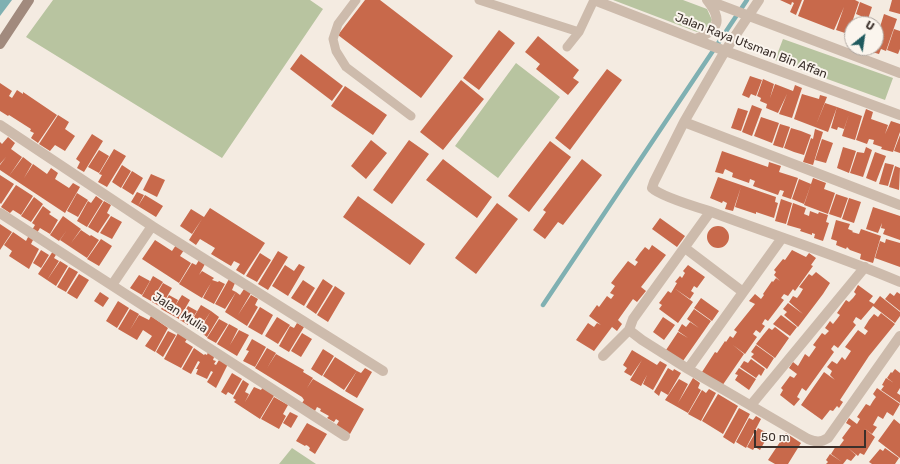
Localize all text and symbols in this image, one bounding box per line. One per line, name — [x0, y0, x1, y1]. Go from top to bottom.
street label: Jalan Raya Utsman Bin Affan — [673, 10, 829, 82]
north arrow — [844, 16, 884, 56]
text: U — [863, 18, 876, 34]
street label: Jalan Mulia — [150, 290, 210, 336]
scale bar — [756, 422, 868, 448]
text: 50 m — [761, 430, 789, 444]

